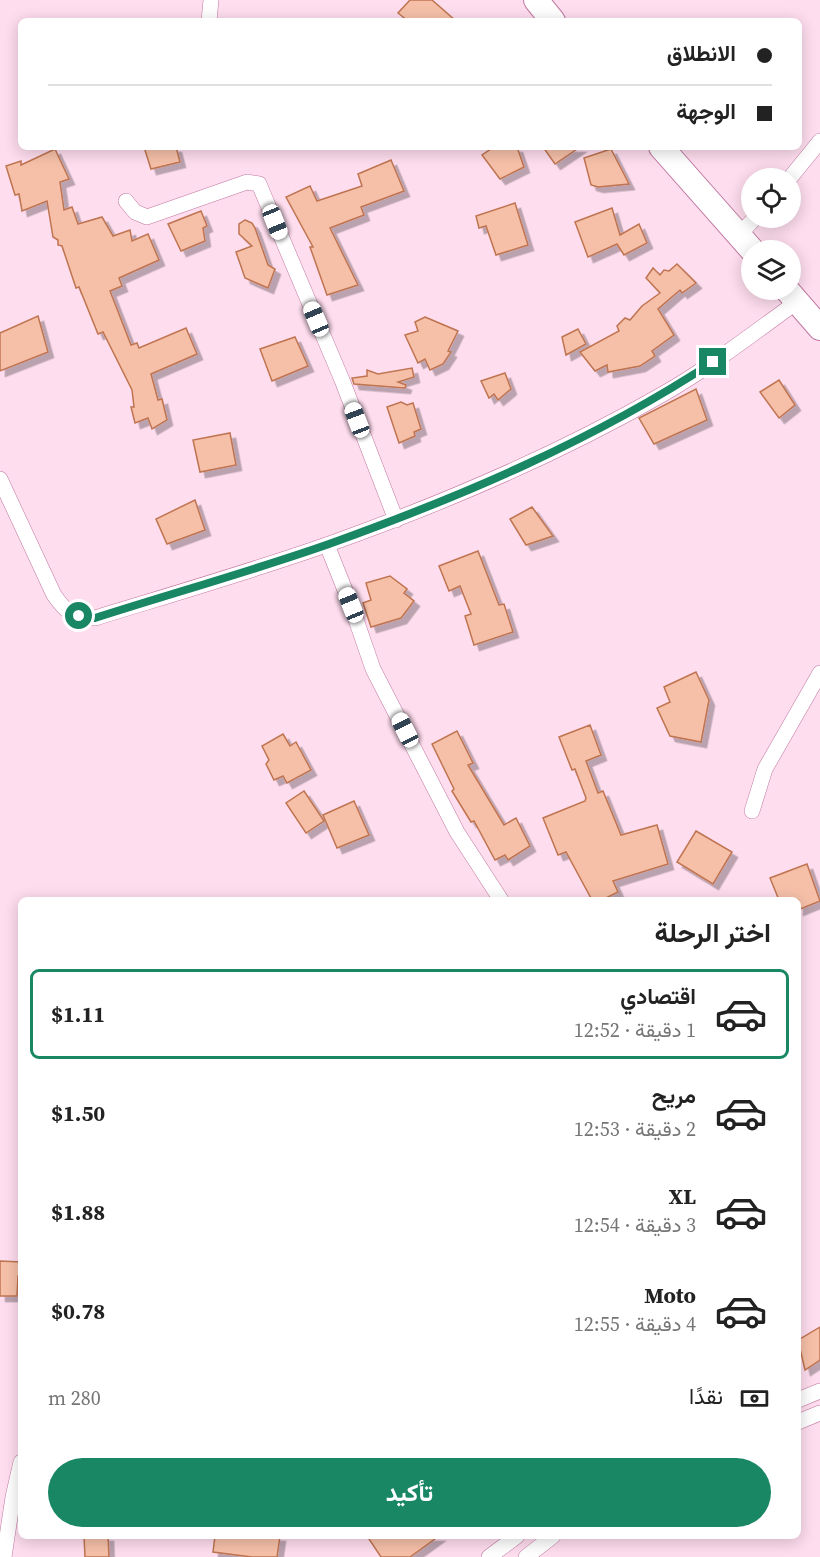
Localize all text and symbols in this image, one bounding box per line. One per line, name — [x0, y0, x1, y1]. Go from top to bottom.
text: الانطلاق — [667, 38, 736, 68]
text: الوجهة — [676, 96, 736, 126]
map controls — [741, 168, 801, 300]
button: locate — [741, 168, 801, 228]
car — [260, 202, 290, 242]
button: layers — [741, 240, 801, 300]
car — [301, 299, 331, 339]
route end — [699, 348, 726, 375]
car — [342, 400, 372, 440]
car — [336, 585, 366, 625]
route start — [65, 602, 92, 629]
car — [389, 710, 421, 750]
text: اختر الرحلة — [654, 914, 771, 951]
text: اقتصادي — [620, 981, 696, 1011]
icon: car — [714, 987, 768, 1041]
text: $1.11 — [51, 999, 105, 1029]
text: 1 دقيقة · 12:52 — [574, 1016, 696, 1044]
text: مريح — [652, 1080, 696, 1110]
icon: car — [714, 1086, 768, 1140]
text: $1.50 — [51, 1098, 105, 1128]
text: 2 دقيقة · 12:53 — [574, 1115, 696, 1143]
text: XL — [669, 1181, 696, 1211]
icon: car — [714, 1185, 768, 1239]
text: $1.88 — [51, 1197, 105, 1227]
text: 3 دقيقة · 12:54 — [574, 1211, 696, 1239]
text: Moto — [644, 1280, 696, 1310]
icon: car — [714, 1284, 768, 1338]
text: $0.78 — [51, 1296, 105, 1326]
text: 4 دقيقة · 12:55 — [574, 1310, 696, 1338]
text: نقدًا — [689, 1381, 723, 1411]
icon: cash — [738, 1382, 771, 1415]
text: 280 m — [48, 1384, 101, 1412]
button: تأكيد — [48, 1458, 771, 1527]

